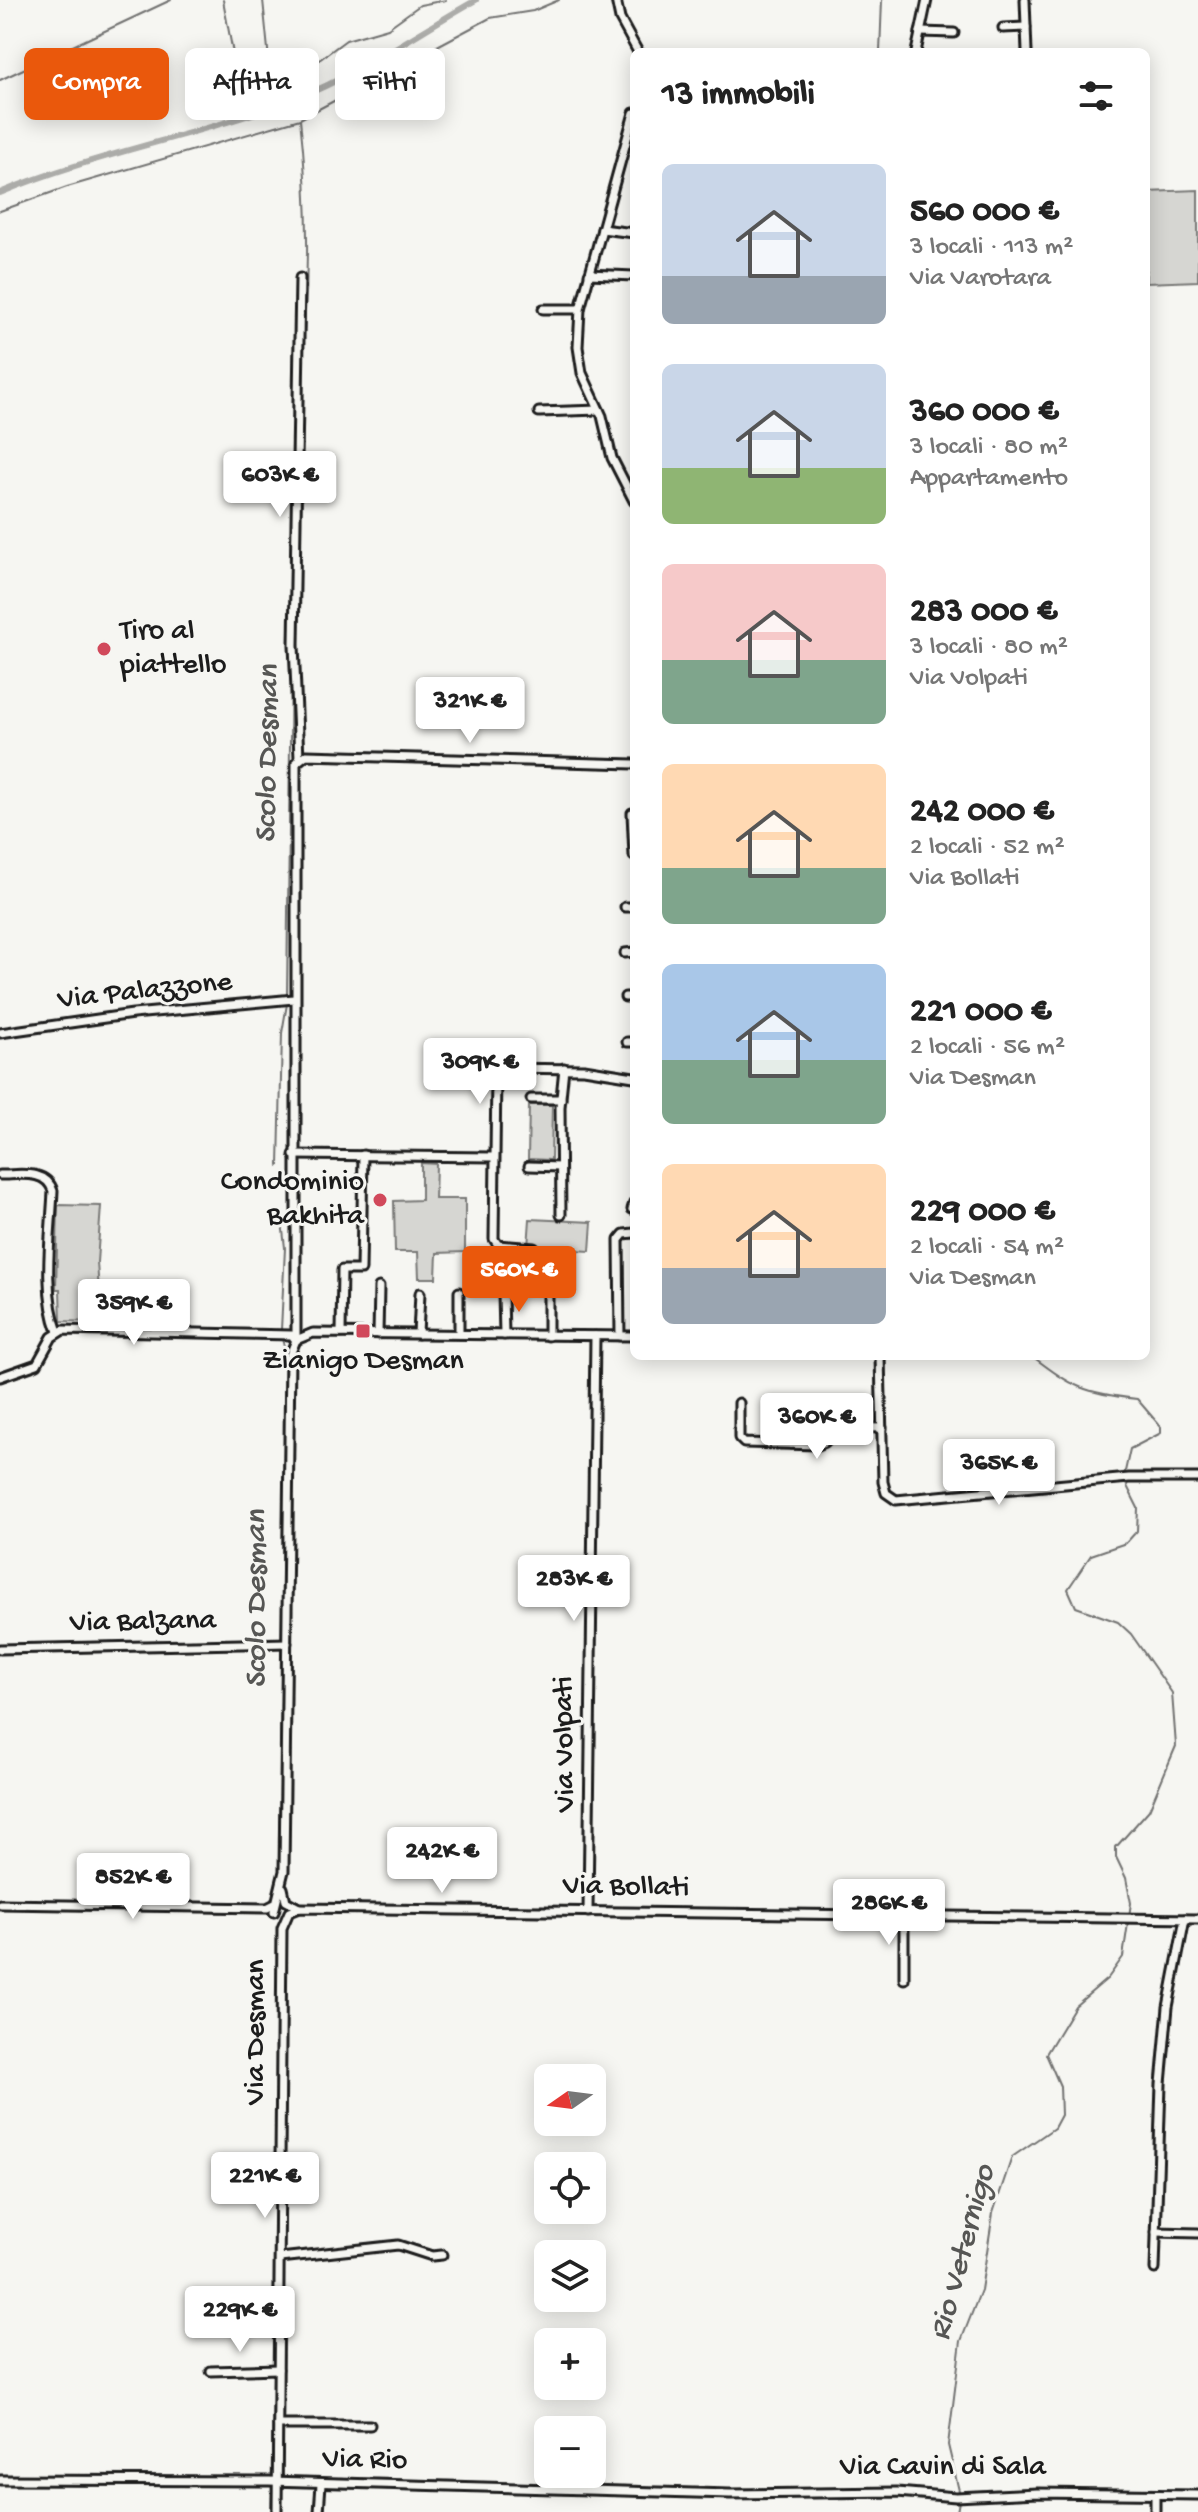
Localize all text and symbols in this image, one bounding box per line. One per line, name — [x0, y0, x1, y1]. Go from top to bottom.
chip: Compra — [24, 48, 169, 120]
chip: Affitta — [185, 48, 319, 120]
chip: Filtri — [335, 48, 445, 120]
icon: filters — [1074, 74, 1118, 118]
text: 13 immobili — [662, 76, 815, 116]
text: 560 000 € — [910, 193, 1059, 233]
icon: home — [726, 196, 822, 292]
text: 3 locali · 113 m² — [910, 233, 1073, 264]
text: Via Varotara — [910, 264, 1051, 295]
text: 360 000 € — [910, 393, 1058, 433]
icon: home — [726, 396, 822, 492]
text: 3 locali · 80 m² — [910, 433, 1068, 464]
pin: 603K € — [215, 451, 345, 519]
text: 603K € — [241, 461, 319, 492]
text: Appartamento — [910, 464, 1068, 495]
text: 283 000 € — [910, 593, 1057, 633]
icon: home — [726, 596, 822, 692]
place label: Tiro al piattello — [118, 615, 227, 684]
text: 3 locali · 80 m² — [910, 633, 1068, 664]
marker: Tiro al piattello — [95, 640, 113, 658]
water label: Scolo Desman — [248, 664, 290, 844]
text: Via Volpati — [910, 664, 1028, 695]
pin: 321K € — [405, 677, 535, 745]
text: 321K € — [434, 687, 506, 718]
text: 242 000 € — [910, 793, 1054, 833]
icon: home — [726, 796, 822, 892]
text: 2 locali · 52 m² — [910, 833, 1065, 864]
text: Via Bollati — [910, 864, 1020, 895]
street label: Via Palazzone — [55, 965, 234, 1019]
text: 221 000 € — [910, 993, 1051, 1033]
icon: home — [726, 996, 822, 1092]
text: 2 locali · 56 m² — [910, 1033, 1065, 1064]
pin: 309K € — [415, 1038, 545, 1106]
text: 309K € — [441, 1048, 519, 1079]
text: Via Desman — [910, 1064, 1036, 1095]
place label: Condominio Bakhita — [221, 1166, 365, 1235]
marker: Condominio Bakhita — [371, 1191, 389, 1209]
text: 229 000 € — [910, 1193, 1055, 1233]
icon: home — [726, 1196, 822, 1292]
text: 2 locali · 54 m² — [910, 1233, 1064, 1264]
pin: 560K € — [454, 1246, 584, 1314]
text: 560K € — [480, 1256, 558, 1287]
text: Via Desman — [910, 1264, 1036, 1295]
pin: 359K € — [69, 1279, 199, 1347]
text: 359K € — [96, 1289, 172, 1320]
marker: Zianigo Desman — [354, 1322, 372, 1340]
place label: Zianigo Desman — [262, 1345, 464, 1380]
pin: 360K € — [752, 1393, 882, 1461]
text: 360K € — [778, 1403, 856, 1434]
pin: 365K € — [934, 1439, 1064, 1507]
text: 365K € — [961, 1449, 1037, 1480]
water label: Scolo Desman — [239, 1509, 277, 1688]
pin: 283K € — [509, 1555, 639, 1623]
text: 283K € — [536, 1565, 612, 1596]
street label: Via Balzana — [69, 1604, 218, 1642]
street label: Via Volpati — [547, 1676, 585, 1813]
pin: 242K € — [377, 1827, 507, 1895]
text: 242K € — [405, 1837, 479, 1868]
pin: 852K € — [68, 1853, 198, 1921]
text: 852K € — [95, 1863, 171, 1894]
street label: Via Bollati — [561, 1869, 690, 1907]
pin: 286K € — [824, 1879, 954, 1947]
text: 286K € — [851, 1889, 927, 1920]
street label: Via Desman — [240, 1959, 275, 2106]
north arrow — [534, 2064, 606, 2136]
map controls — [534, 2064, 606, 2488]
pin: 221K € — [200, 2152, 330, 2220]
button: locate — [534, 2152, 606, 2224]
water label: Rio Veternigo — [922, 2160, 1006, 2345]
text: 221K € — [229, 2162, 301, 2193]
button: layers — [534, 2240, 606, 2312]
pin: 229K € — [175, 2286, 305, 2354]
text: 229K € — [203, 2296, 277, 2327]
button: + — [534, 2328, 606, 2400]
button: − — [534, 2416, 606, 2488]
street label: Via Rio — [321, 2443, 408, 2479]
street label: Via Cavin di Sala — [839, 2451, 1047, 2486]

